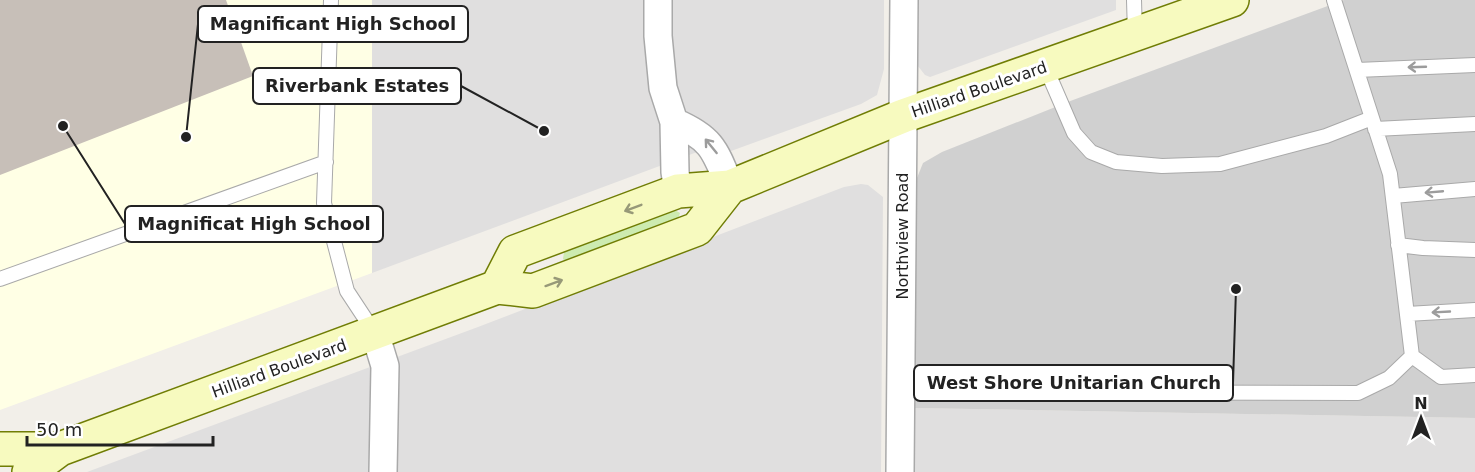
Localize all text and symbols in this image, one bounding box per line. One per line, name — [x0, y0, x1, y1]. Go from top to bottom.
callout: Magnificant High School — [198, 6, 468, 42]
text: Magnificant High School — [210, 13, 456, 34]
street label: Hilliard Boulevard — [909, 57, 1049, 122]
one-way arrow — [1407, 62, 1427, 73]
callout: Riverbank Estates — [253, 68, 461, 104]
text: Riverbank Estates — [265, 75, 449, 96]
one-way arrow — [704, 139, 717, 155]
street label: Northview Road — [893, 173, 912, 299]
one-way arrow — [1424, 187, 1444, 198]
one-way arrow — [624, 203, 643, 214]
callout: Magnificat High School — [125, 206, 383, 242]
text: Magnificat High School — [137, 213, 371, 234]
one-way arrow — [544, 277, 563, 288]
one-way arrow — [1431, 306, 1451, 317]
street label: Hilliard Boulevard — [209, 335, 349, 402]
callout: West Shore Unitarian Church — [914, 365, 1233, 401]
text: West Shore Unitarian Church — [927, 372, 1221, 393]
north arrow — [1391, 388, 1451, 448]
text: N — [1414, 394, 1428, 413]
scale bar — [27, 409, 213, 447]
text: 50 m — [36, 419, 82, 440]

